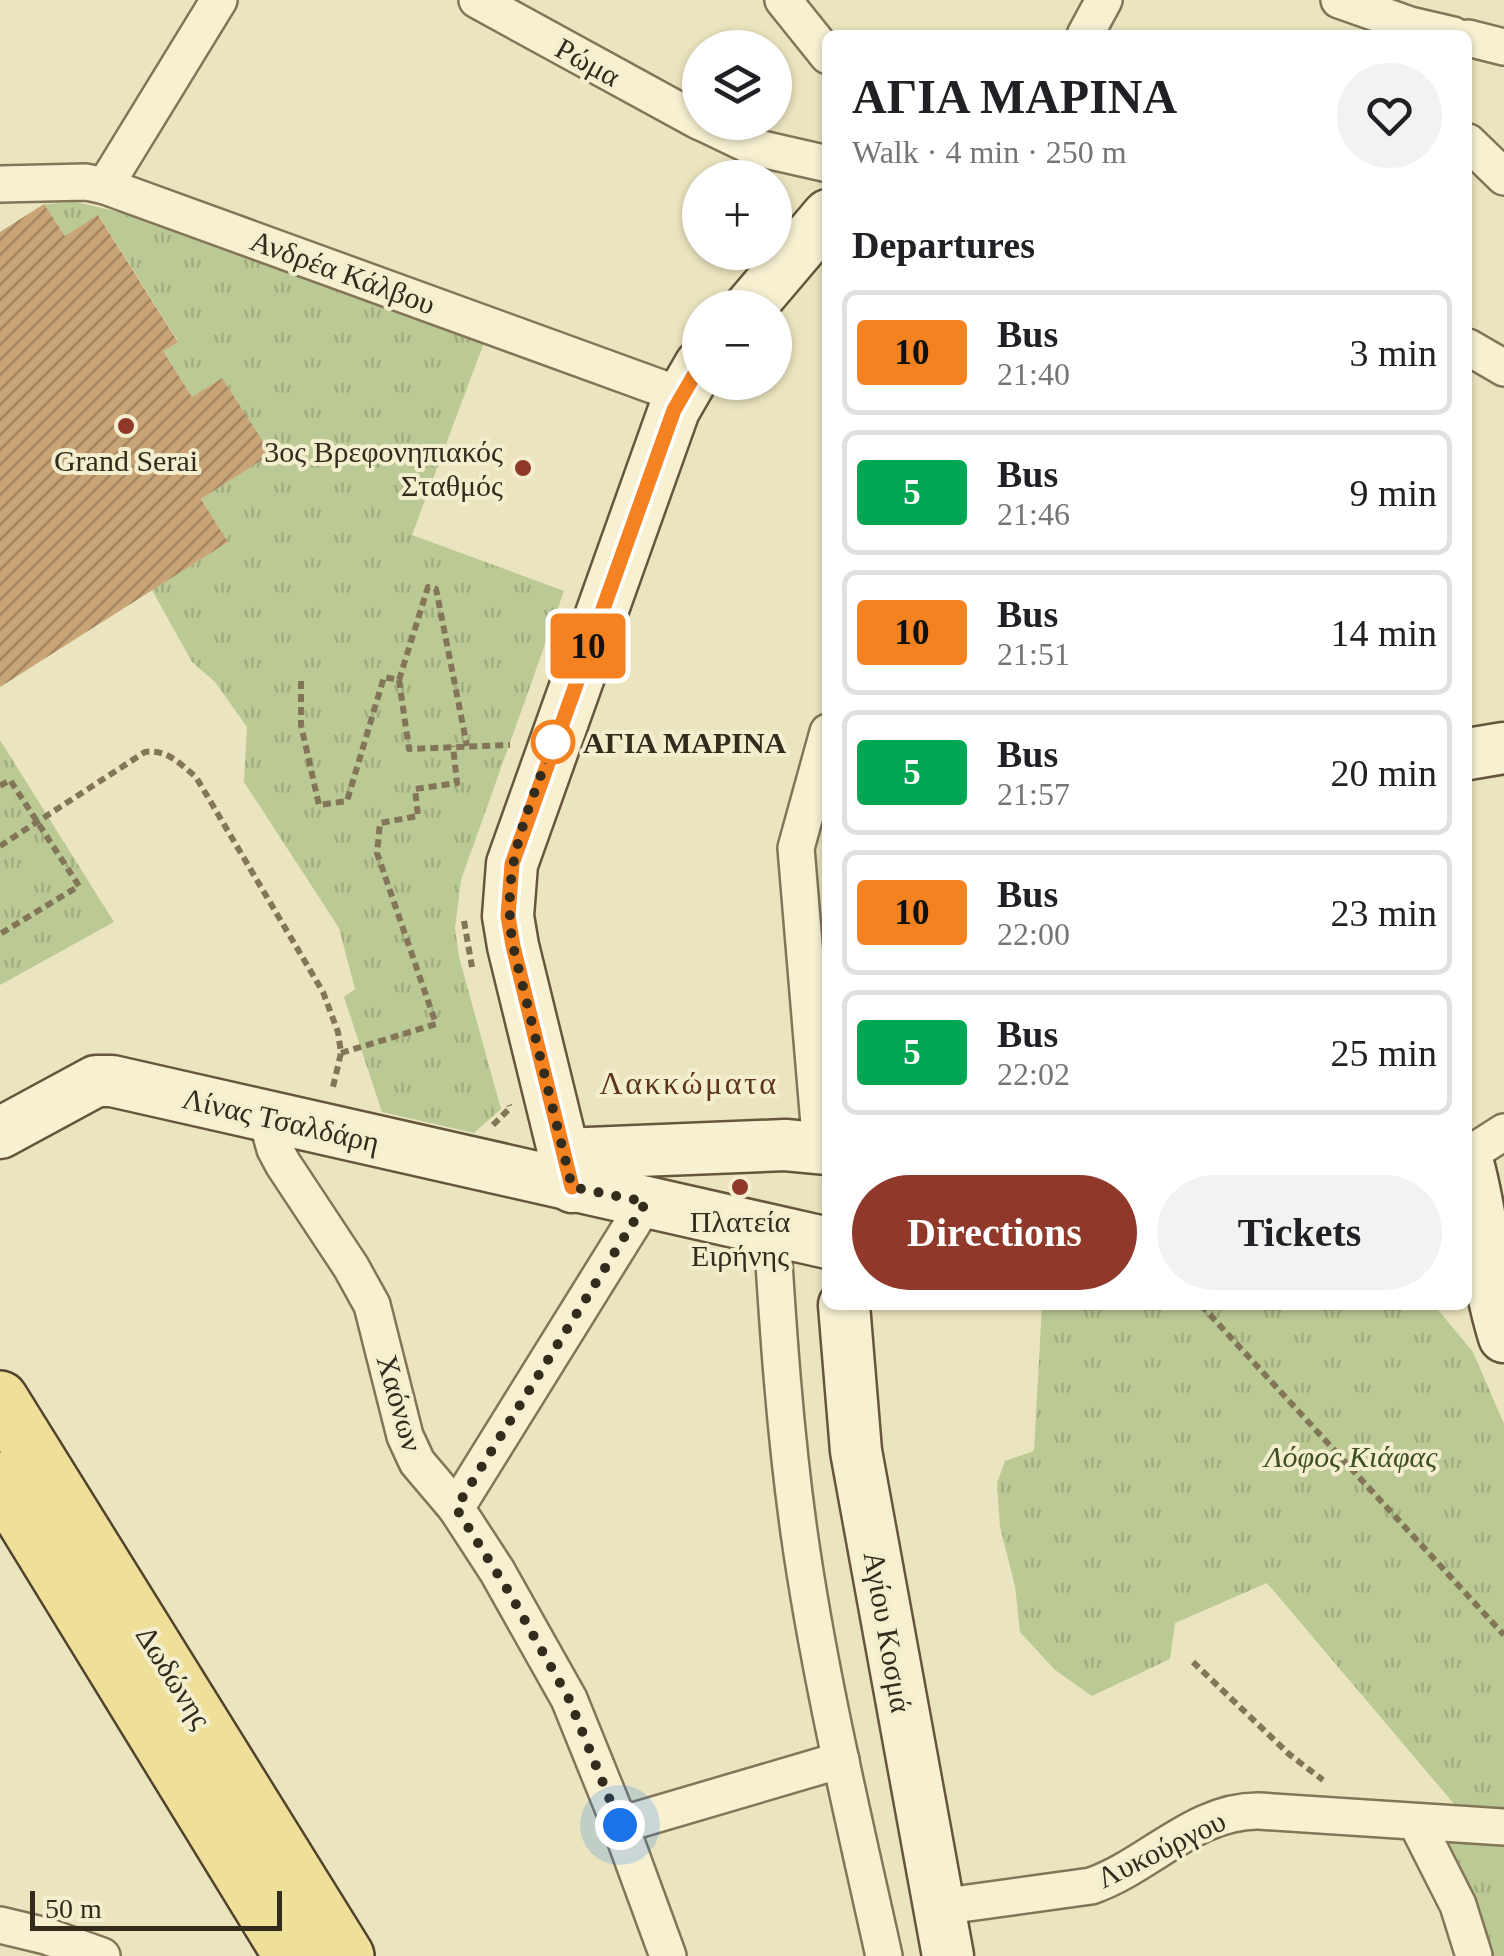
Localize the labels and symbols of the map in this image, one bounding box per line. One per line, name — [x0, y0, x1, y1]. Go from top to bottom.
street label: Ρώμα — [550, 31, 626, 93]
street label: Ανδρέα Κάλβου — [246, 223, 440, 321]
marker: Grand Serai — [115, 415, 137, 437]
place label: 3ος Βρεφονηπιακός Σταθμός — [264, 435, 503, 502]
place label: Grand Serai — [54, 444, 198, 477]
marker: 3ος Βρεφονηπιακός Σταθμός — [512, 457, 534, 479]
line badge: 10 — [543, 614, 633, 678]
marker: ΑΓΙΑ ΜΑΡΙΝΑ — [532, 721, 574, 763]
place label: ΑΓΙΑ ΜΑΡΙΝΑ — [583, 726, 787, 759]
district label: Λακκώματα — [599, 1065, 779, 1101]
street label: Λίνας Τσαλδάρη — [179, 1081, 383, 1159]
marker: Πλατεία Ειρήνης — [729, 1176, 751, 1198]
place label: Πλατεία Ειρήνης — [690, 1205, 790, 1272]
street label: Χαόνων — [370, 1351, 430, 1455]
park label: Λόφος Κιάφας — [1262, 1440, 1438, 1473]
street label: Αγίου Κοσμά — [858, 1549, 918, 1715]
street label: Δωδώνης — [130, 1620, 218, 1734]
your location — [595, 1800, 645, 1850]
street label: Λυκούργου — [1091, 1804, 1231, 1894]
scale bar — [30, 1886, 282, 1930]

